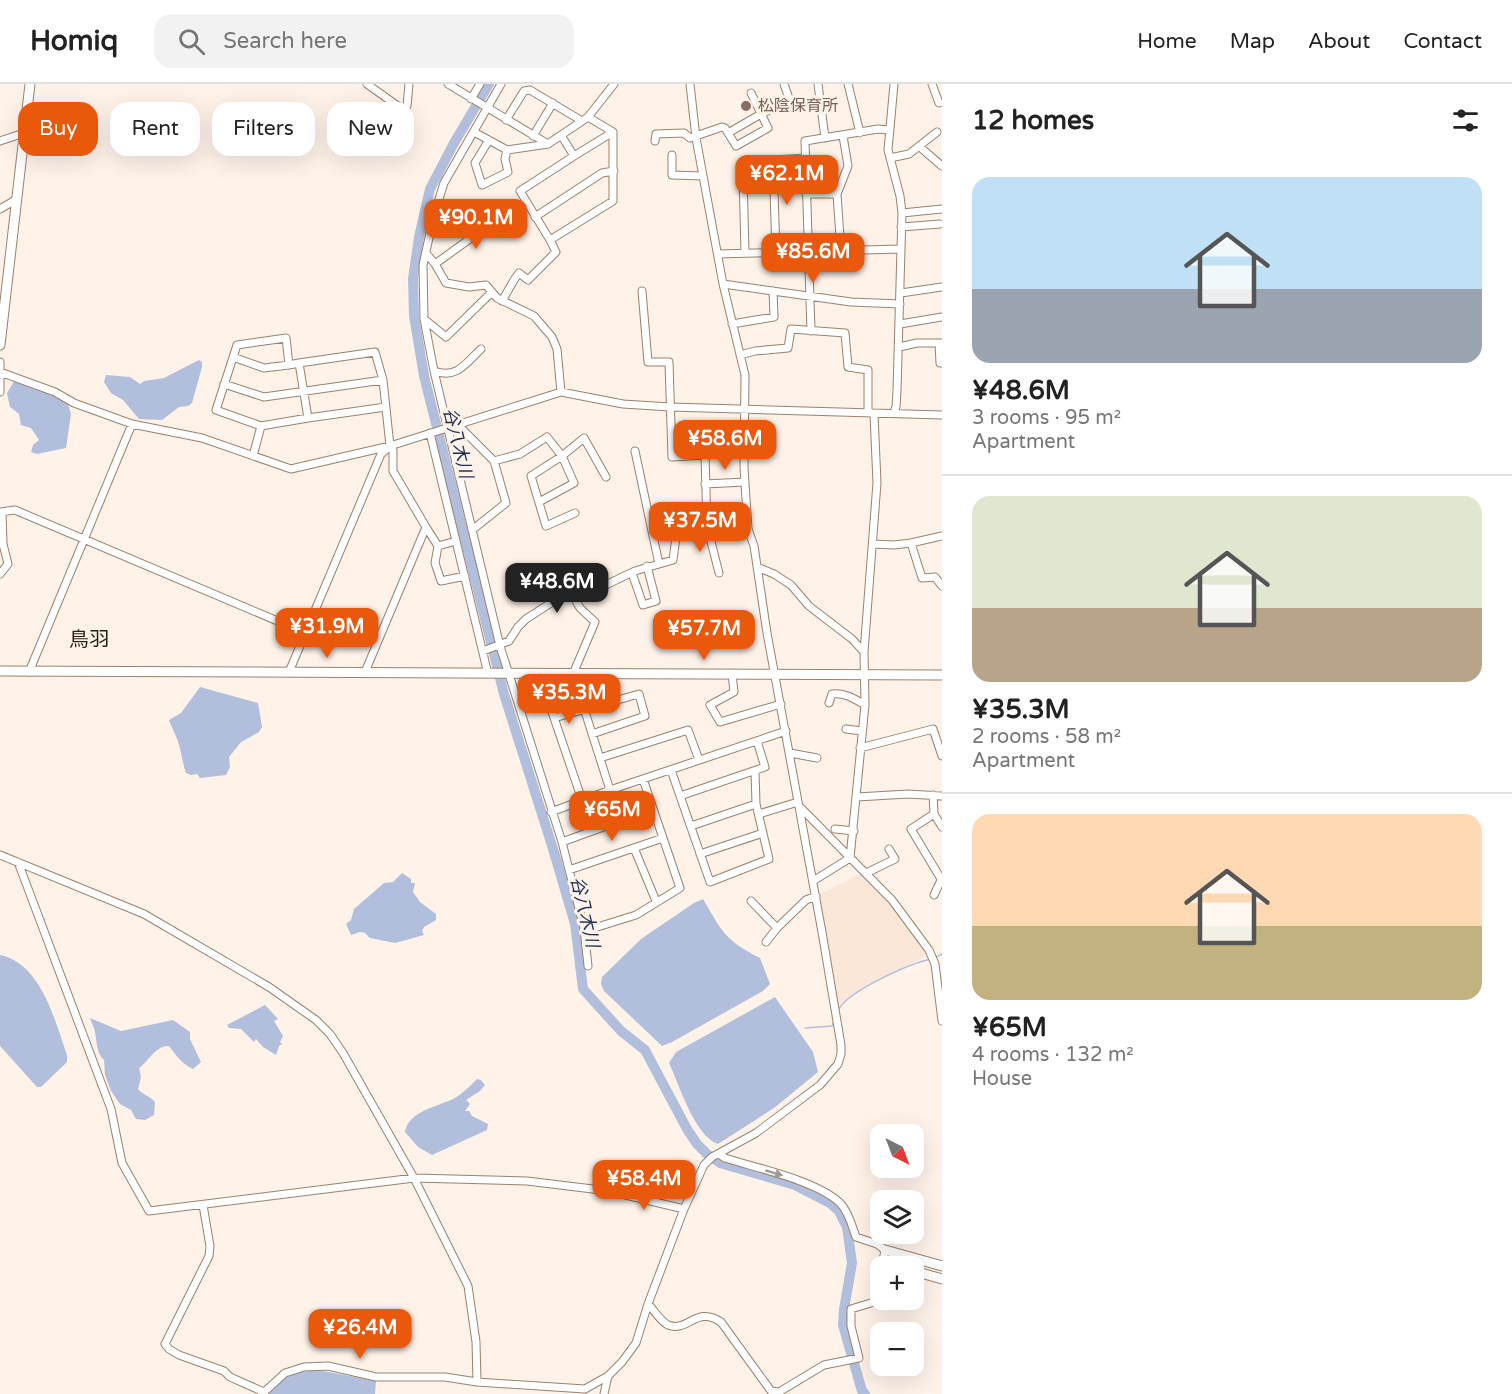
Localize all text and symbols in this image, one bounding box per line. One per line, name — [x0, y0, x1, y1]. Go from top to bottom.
search box — [154, 14, 574, 68]
text: Homiq — [30, 24, 118, 58]
icon: search — [175, 25, 208, 58]
text: Search here — [223, 28, 347, 54]
text: Home — [1137, 29, 1197, 54]
text: Map — [1230, 29, 1275, 54]
text: About — [1308, 29, 1370, 54]
text: Contact — [1403, 29, 1482, 54]
place label: 松陰保育所 — [758, 96, 838, 116]
marker: 松陰保育所 — [739, 99, 753, 113]
chip: Buy — [18, 102, 98, 156]
chip: Rent — [110, 102, 200, 156]
chip: Filters — [212, 102, 315, 156]
chip: New — [327, 102, 414, 156]
icon: filters — [1449, 104, 1482, 137]
text: 12 homes — [972, 105, 1094, 136]
pin: ¥62.1M — [738, 155, 836, 206]
text: ¥62.1M — [749, 162, 825, 186]
pin: ¥90.1M — [427, 199, 525, 250]
text: ¥90.1M — [438, 206, 514, 230]
icon: home — [1173, 216, 1281, 324]
pin: ¥85.6M — [764, 233, 862, 284]
text: ¥85.6M — [775, 240, 851, 264]
text: ¥48.6M — [972, 375, 1070, 406]
water label: 谷八木川 — [439, 405, 478, 483]
text: 3 rooms · 95 m² — [972, 406, 1121, 430]
pin: ¥58.6M — [676, 420, 774, 471]
text: ¥58.6M — [687, 427, 763, 451]
text: Apartment — [972, 430, 1075, 454]
pin: ¥37.5M — [651, 502, 749, 553]
text: ¥37.5M — [663, 509, 737, 533]
icon: home — [1173, 535, 1281, 643]
pin: ¥48.6M — [508, 563, 606, 614]
text: ¥48.6M — [519, 570, 595, 594]
pin: ¥31.9M — [278, 608, 376, 659]
pin: ¥57.7M — [655, 610, 753, 661]
text: ¥31.9M — [289, 615, 365, 639]
text: ¥57.7M — [667, 617, 741, 641]
district label: 鳥羽 — [69, 628, 109, 652]
pin: ¥35.3M — [520, 674, 618, 725]
text: ¥35.3M — [531, 681, 607, 705]
text: ¥35.3M — [972, 694, 1070, 725]
text: 2 rooms · 58 m² — [972, 725, 1121, 749]
text: Apartment — [972, 749, 1075, 773]
pin: ¥65M — [576, 791, 648, 842]
text: ¥65M — [583, 798, 641, 822]
icon: home — [1173, 853, 1281, 961]
water label: 谷八木川 — [566, 874, 604, 952]
text: ¥65M — [972, 1012, 1047, 1043]
text: 4 rooms · 132 m² — [972, 1043, 1134, 1067]
text: House — [972, 1067, 1032, 1091]
north arrow — [870, 1124, 924, 1178]
map controls — [870, 1124, 924, 1376]
pin: ¥58.4M — [595, 1160, 693, 1211]
text: ¥58.4M — [607, 1167, 681, 1191]
one-way arrow — [765, 1169, 783, 1178]
button: layers — [870, 1190, 924, 1244]
button: + — [870, 1256, 924, 1310]
pin: ¥26.4M — [311, 1309, 409, 1360]
text: ¥26.4M — [323, 1316, 397, 1340]
button: − — [870, 1322, 924, 1376]

